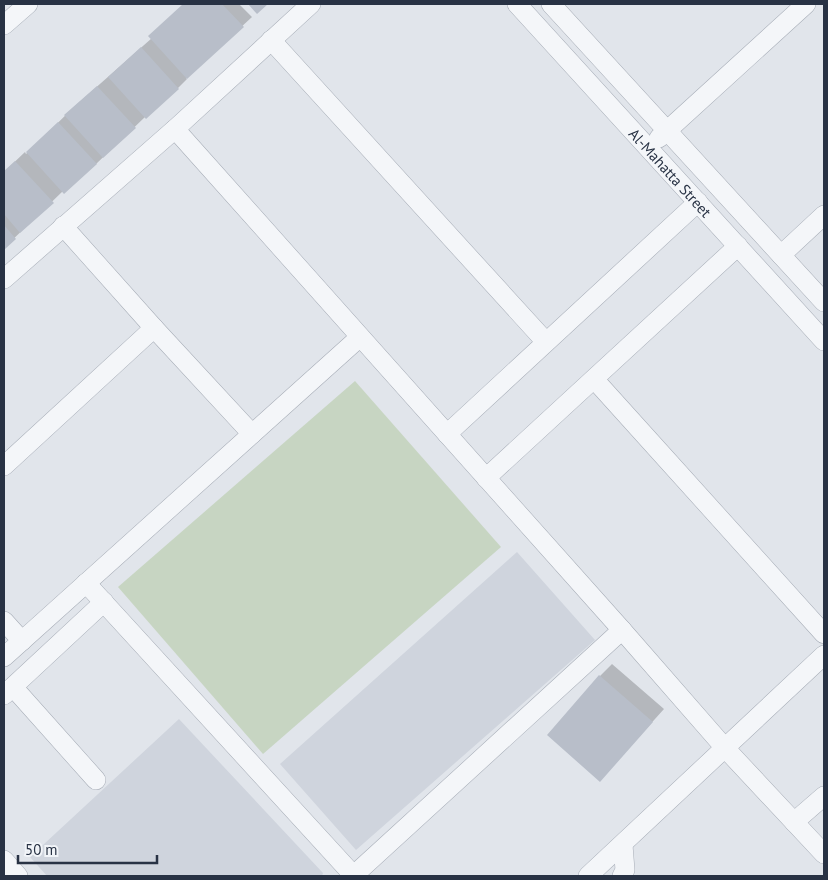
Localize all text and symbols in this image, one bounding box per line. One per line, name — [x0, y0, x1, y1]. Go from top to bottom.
street label: Al-Mahatta Street — [625, 124, 716, 221]
scale bar — [18, 832, 156, 864]
text: 50 m — [25, 840, 58, 859]

